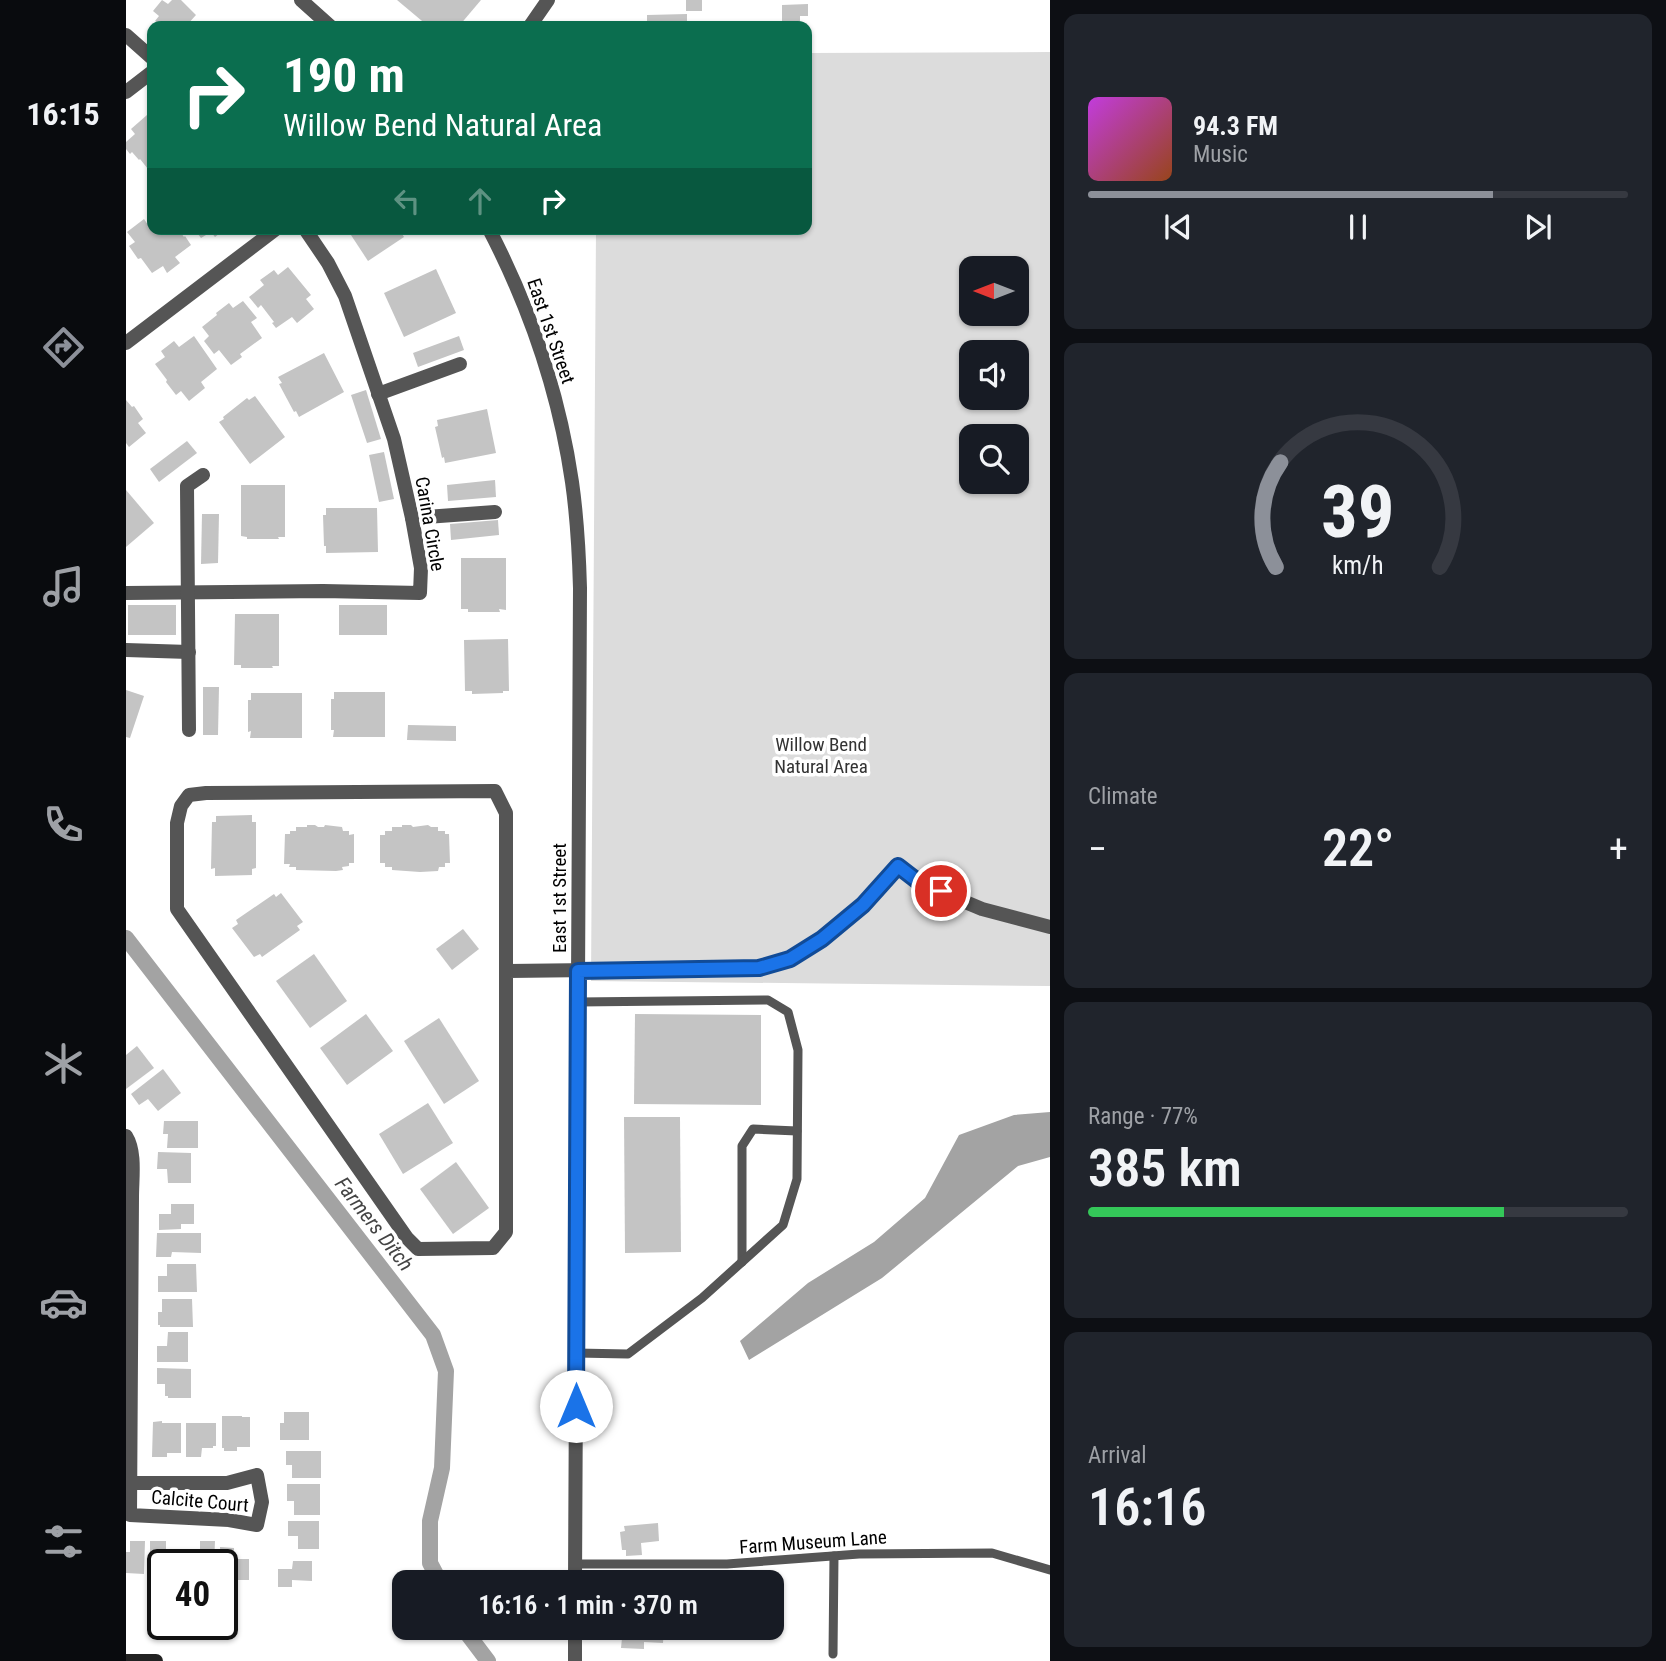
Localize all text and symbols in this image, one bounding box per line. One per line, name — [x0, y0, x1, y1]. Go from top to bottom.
text: 190 m — [283, 47, 405, 104]
icon: right — [168, 49, 259, 140]
text: 16:15 — [26, 95, 100, 133]
text: Willow Bend Natural Area — [283, 106, 602, 144]
text: 94.3 FM — [1193, 111, 1278, 141]
text: Music — [1193, 141, 1248, 168]
icon: left — [388, 182, 426, 220]
icon: ahead — [461, 182, 499, 220]
icon: right — [534, 182, 572, 220]
icon: previous — [1159, 208, 1197, 246]
icon: pause — [1339, 208, 1377, 246]
icon: next — [1519, 208, 1557, 246]
north arrow — [959, 256, 1029, 326]
map controls — [959, 256, 1029, 494]
street label: East 1st Street — [522, 275, 580, 387]
icon: directions — [39, 323, 88, 372]
button: sound — [959, 340, 1029, 410]
button: search — [959, 424, 1029, 494]
text: 39 — [1321, 470, 1395, 556]
street label: Carina Circle — [410, 475, 450, 573]
text: km/h — [1332, 551, 1384, 580]
icon: music — [39, 562, 88, 611]
park label: Willow Bend Natural Area — [774, 733, 868, 778]
text: Climate — [1088, 783, 1158, 810]
icon: phone — [39, 800, 88, 849]
text: 22° — [1322, 818, 1394, 879]
text: − — [1088, 827, 1107, 871]
text: + — [1609, 827, 1628, 871]
street label: East 1st Street — [548, 843, 571, 953]
pin — [911, 861, 971, 921]
icon: arrive — [922, 872, 960, 910]
icon: climate — [39, 1039, 88, 1088]
text: Range · 77% — [1088, 1103, 1198, 1130]
text: 385 km — [1088, 1138, 1242, 1199]
water label: Farmers Ditch — [330, 1172, 418, 1276]
icon: car — [39, 1278, 88, 1327]
position arrow — [539, 1369, 613, 1443]
text: Arrival — [1088, 1442, 1147, 1469]
text: 16:16 — [1088, 1477, 1206, 1538]
street label: Calcite Court — [150, 1485, 250, 1517]
icon: filters — [39, 1517, 88, 1566]
street label: Farm Museum Lane — [739, 1525, 888, 1559]
speed limit sign: 40 — [147, 1549, 238, 1640]
text: 16:16 · 1 min · 370 m — [478, 1590, 698, 1620]

